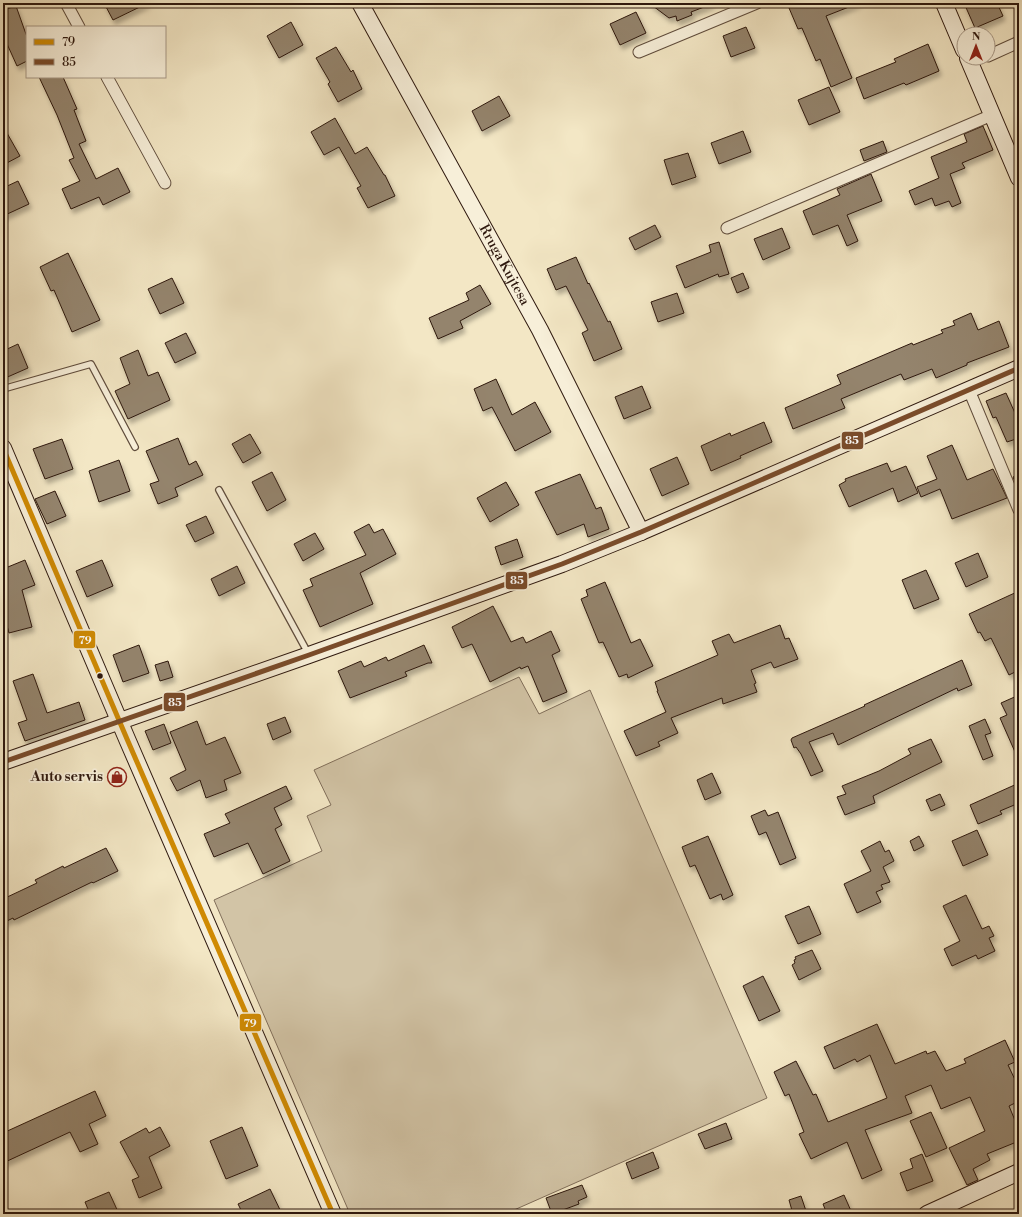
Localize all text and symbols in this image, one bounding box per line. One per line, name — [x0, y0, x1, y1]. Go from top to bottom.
legend — [26, 26, 166, 78]
north arrow — [956, 26, 996, 66]
text: N — [972, 30, 981, 44]
text: 79 — [62, 35, 75, 50]
text: 85 — [62, 55, 76, 70]
street label: Rruga Kujtesa — [475, 221, 534, 309]
line badge: 85 — [841, 431, 864, 450]
text: 85 — [845, 434, 859, 448]
line badge: 85 — [505, 571, 528, 590]
text: 85 — [510, 574, 524, 588]
line badge: 79 — [73, 630, 96, 649]
text: 79 — [78, 634, 92, 648]
unlabelled marker — [95, 671, 105, 681]
line badge: 85 — [163, 692, 186, 712]
text: 85 — [168, 696, 182, 710]
shop icon: Auto servis — [106, 766, 128, 788]
place label: Auto servis — [29, 768, 103, 786]
line badge: 79 — [239, 1013, 262, 1032]
text: 79 — [243, 1017, 257, 1031]

